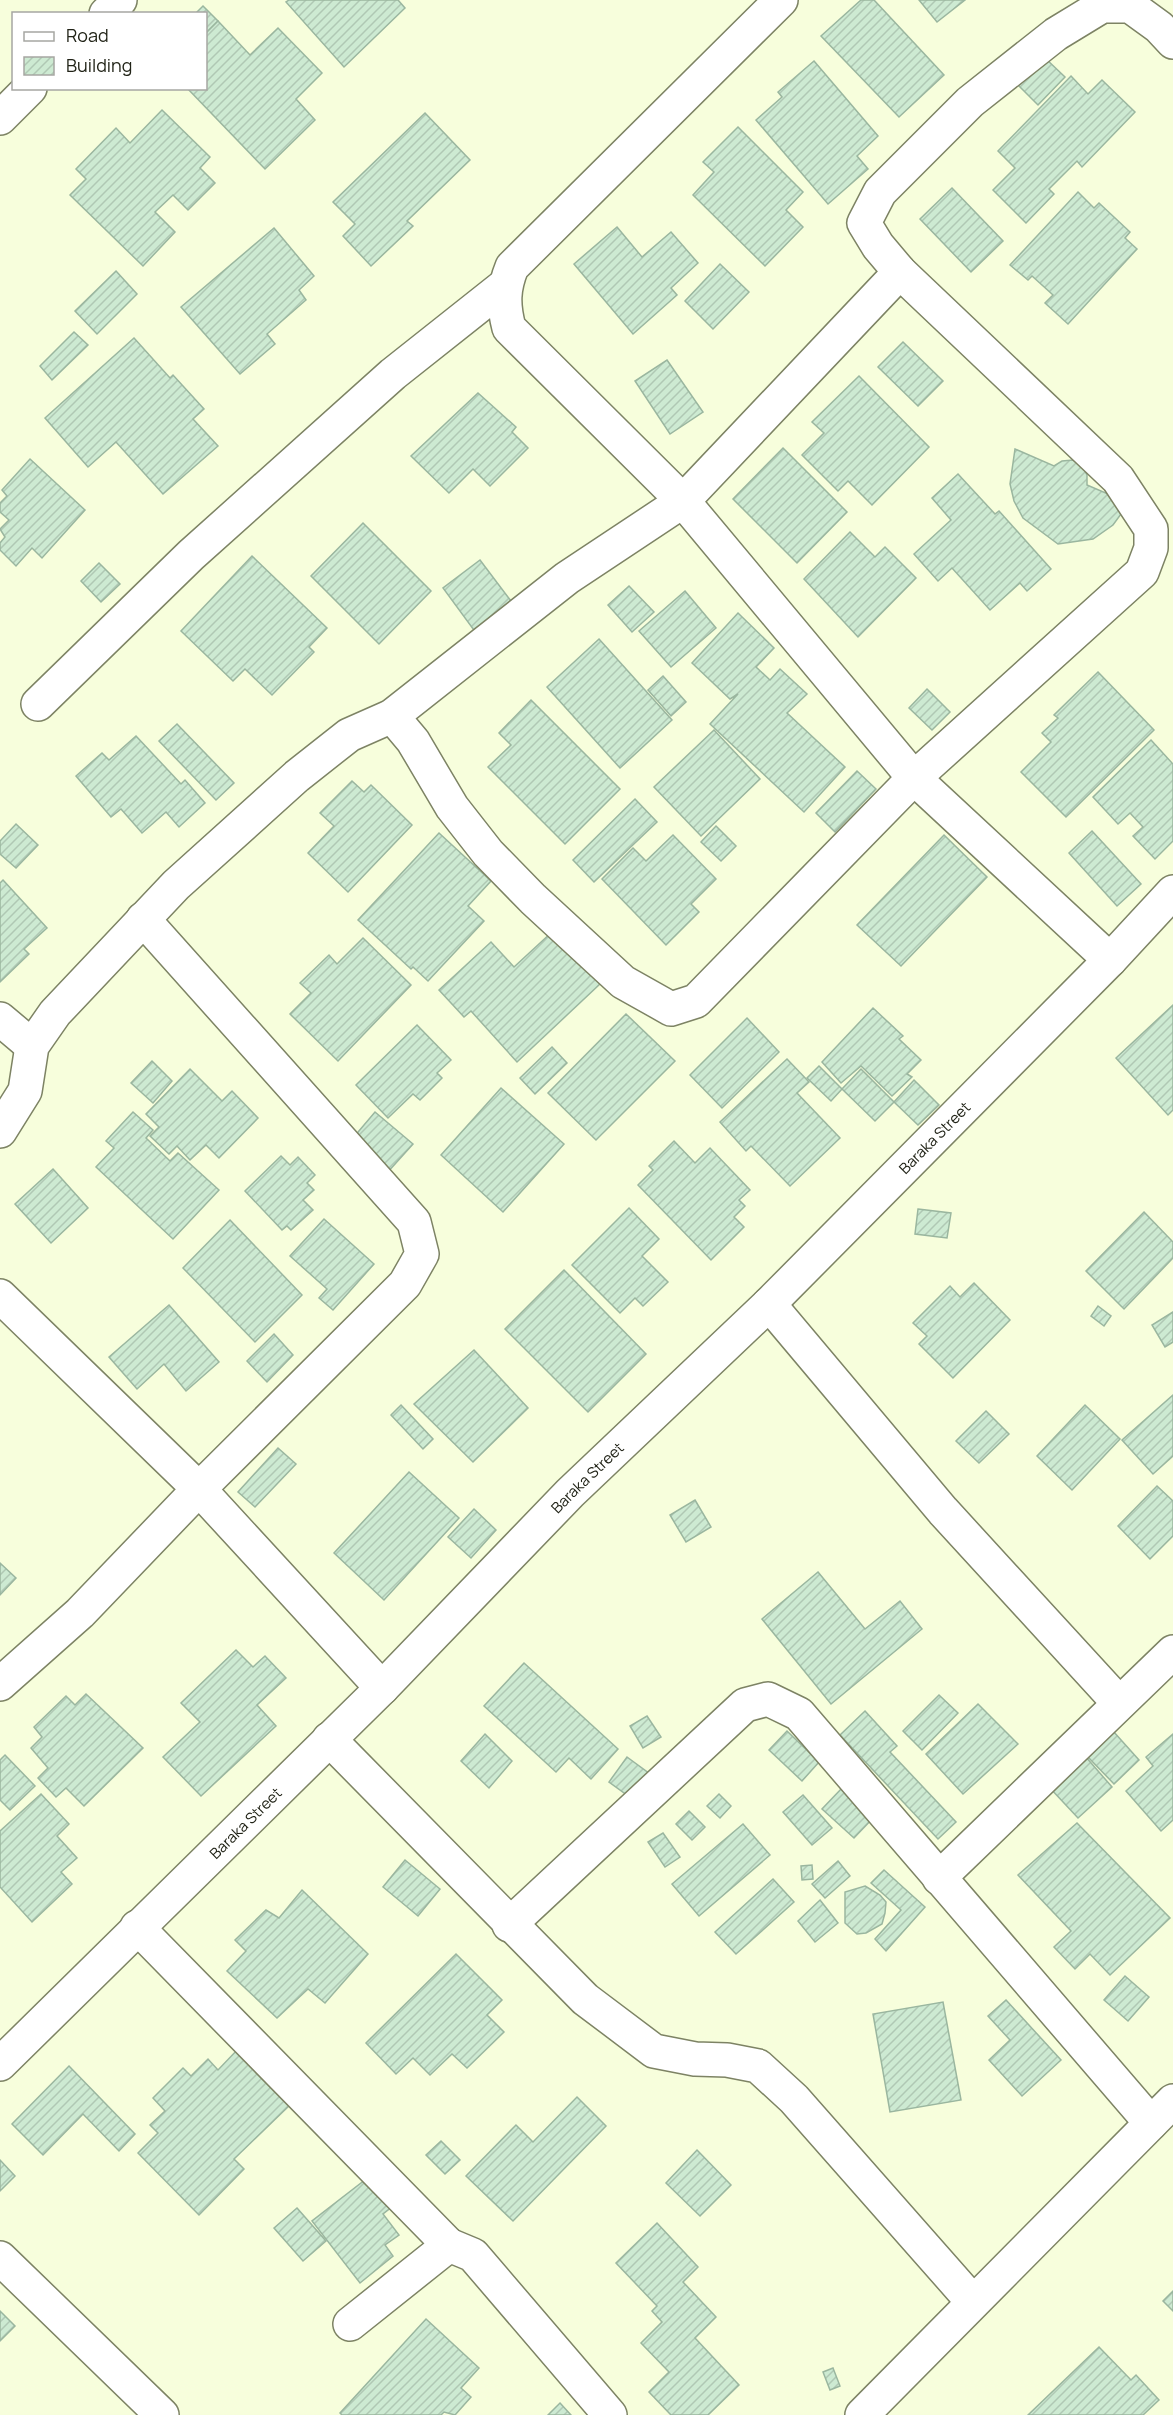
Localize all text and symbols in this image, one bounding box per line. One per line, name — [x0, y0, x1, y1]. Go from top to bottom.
legend — [12, 12, 207, 90]
text: Road — [66, 23, 109, 47]
text: Building — [66, 53, 132, 77]
street label: Baraka Street — [894, 1097, 975, 1178]
street label: Baraka Street — [546, 1437, 628, 1517]
street label: Baraka Street — [204, 1782, 286, 1863]

